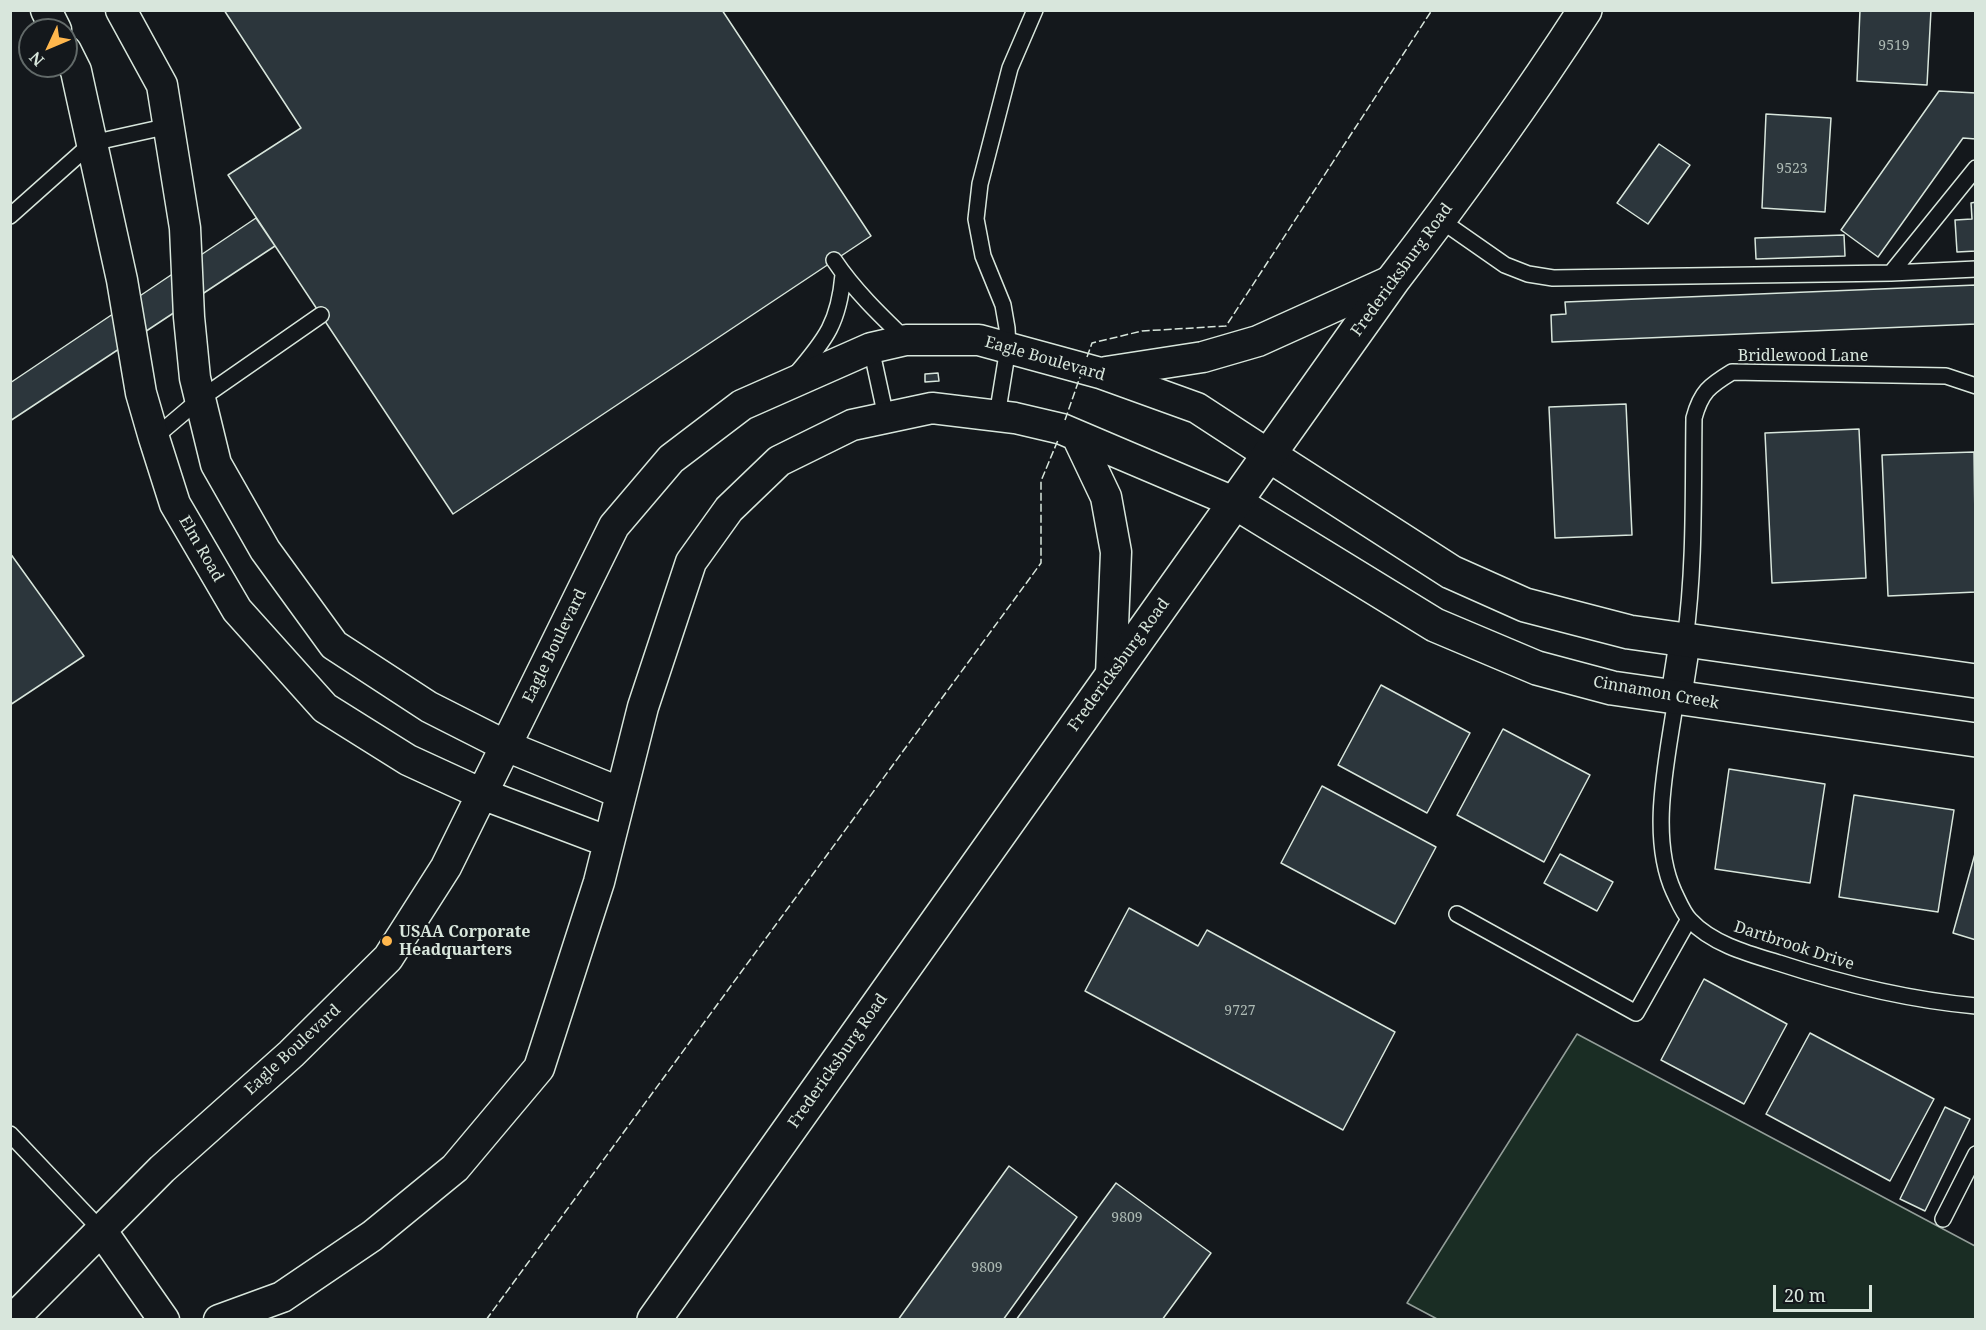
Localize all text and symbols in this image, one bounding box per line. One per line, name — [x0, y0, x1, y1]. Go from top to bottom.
north arrow — [18, 18, 78, 78]
house number: 9519 — [1878, 38, 1910, 54]
text: N — [24, 47, 49, 71]
house number: 9523 — [1776, 161, 1808, 177]
street label: Fredericksburg Road — [1347, 200, 1457, 340]
street label: Eagle Boulevard — [983, 333, 1107, 385]
street label: Bridlewood Lane — [1738, 346, 1868, 366]
street label: Elm Road — [174, 513, 228, 585]
street label: Eagle Boulevard — [519, 586, 591, 706]
street label: Fredericksburg Road — [1064, 595, 1174, 735]
street label: Cinnamon Creek — [1592, 672, 1720, 714]
street label: Dartbrook Drive — [1731, 918, 1857, 974]
place label: USAA Corporate Headquarters — [399, 922, 530, 960]
marker: USAA Corporate Headquarters — [380, 934, 394, 948]
street label: Fredericksburg Road — [784, 990, 892, 1132]
street label: Eagle Boulevard — [241, 1001, 345, 1099]
house number: 9727 — [1224, 1003, 1256, 1019]
house number: 9809 — [1111, 1210, 1143, 1226]
house number: 9809 — [971, 1260, 1003, 1276]
scale bar — [1776, 1273, 1875, 1311]
text: 20 m — [1784, 1283, 1826, 1307]

